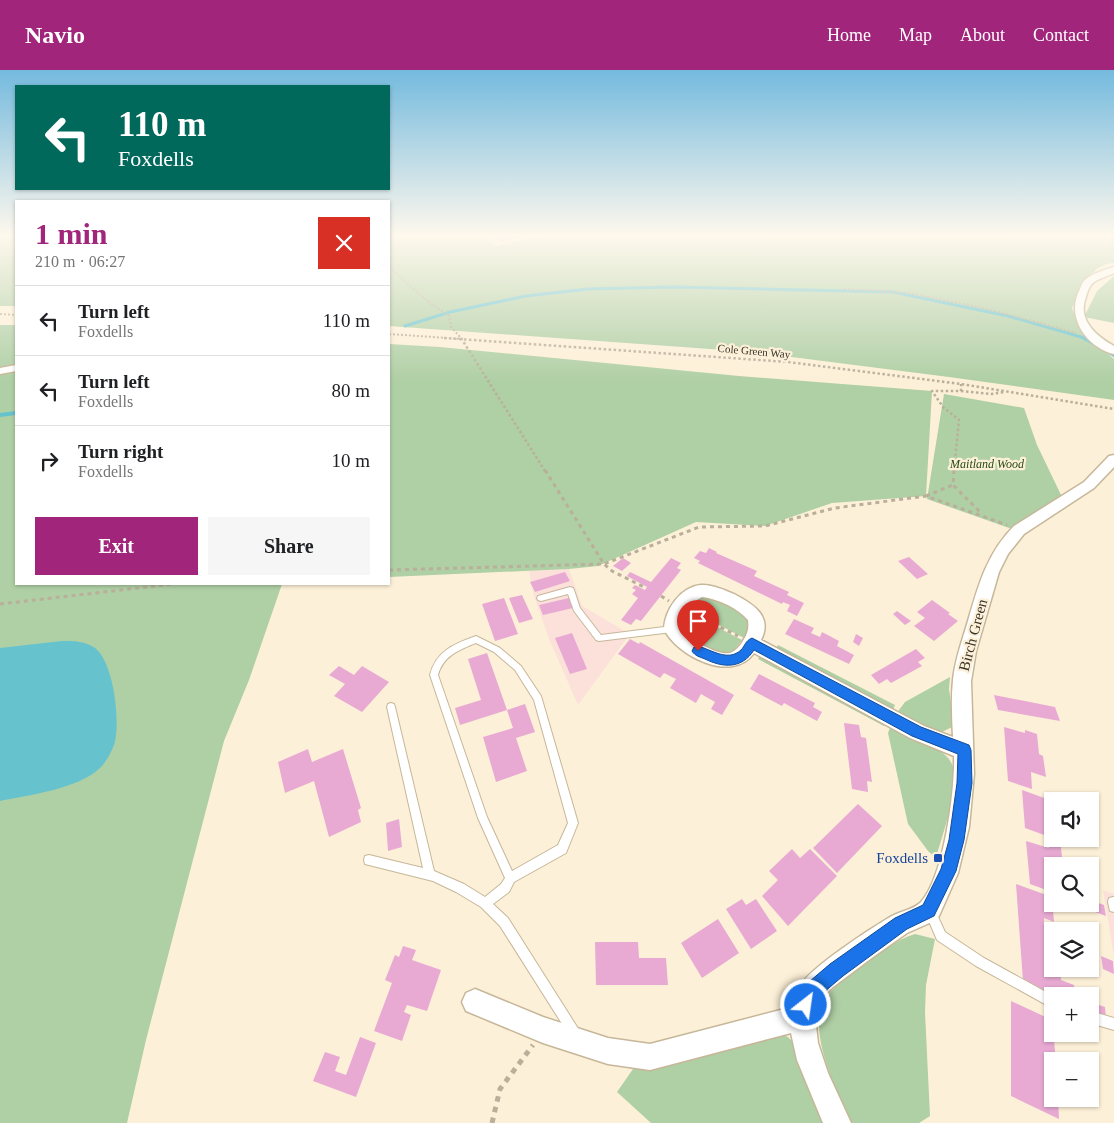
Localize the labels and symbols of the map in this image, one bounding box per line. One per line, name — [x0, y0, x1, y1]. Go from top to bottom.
street label: Cole Green Way — [717, 342, 791, 360]
park label: Maitland Wood — [949, 457, 1025, 471]
street label: Birch Green — [956, 597, 990, 673]
pin — [677, 600, 719, 651]
place label: Foxdells — [876, 850, 928, 866]
marker: Foxdells — [932, 852, 944, 864]
position arrow — [779, 978, 831, 1030]

